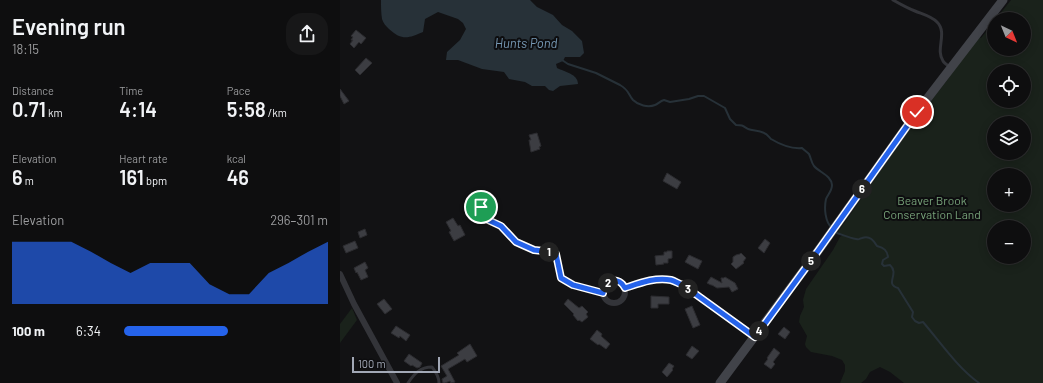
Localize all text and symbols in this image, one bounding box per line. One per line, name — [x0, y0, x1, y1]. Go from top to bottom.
north arrow — [987, 12, 1031, 56]
map controls — [987, 12, 1031, 264]
text: Evening run — [12, 13, 126, 39]
button: share — [286, 13, 328, 55]
water label: Hunts Pond — [495, 35, 557, 51]
text: 18:15 — [12, 41, 39, 57]
button: locate — [987, 64, 1031, 108]
text: Distance — [12, 84, 54, 97]
text: Time — [119, 84, 143, 97]
text: Pace — [227, 84, 250, 97]
pin — [900, 95, 934, 129]
text: 0.71 — [12, 97, 46, 121]
text: 4:14 — [119, 97, 157, 121]
text: 5:58 — [227, 97, 266, 121]
icon: check — [906, 101, 928, 123]
text: km — [46, 106, 63, 119]
text: /km — [266, 106, 287, 119]
button: layers — [987, 116, 1031, 160]
text: Elevation — [12, 152, 56, 165]
text: Heart rate — [119, 152, 168, 165]
text: kcal — [227, 152, 246, 165]
text: 6 — [12, 165, 23, 189]
text: 161 — [119, 165, 144, 189]
text: 46 — [227, 165, 249, 189]
button: + — [987, 168, 1031, 212]
text: m — [23, 174, 34, 187]
text: bpm — [144, 174, 167, 187]
pin: 6 — [852, 179, 872, 199]
text: 6 — [859, 182, 865, 195]
pin — [464, 190, 498, 224]
park label: Beaver Brook Conservation Land — [883, 193, 981, 221]
icon: arrive — [470, 196, 492, 218]
text: Elevation — [12, 212, 64, 228]
text: 296–301 m — [270, 212, 328, 228]
button: − — [987, 220, 1031, 264]
pin: 1 — [539, 242, 559, 262]
text: 1 — [547, 245, 551, 258]
pin: 5 — [801, 251, 821, 271]
text: 5 — [808, 254, 814, 267]
pin: 2 — [598, 273, 618, 293]
text: 2 — [605, 276, 611, 289]
pin: 3 — [678, 279, 698, 299]
text: 3 — [685, 282, 691, 295]
pin: 4 — [749, 321, 769, 341]
text: 100 m — [12, 323, 45, 339]
text: 6:34 — [76, 323, 101, 339]
text: 4 — [756, 324, 762, 337]
scale bar — [352, 355, 440, 374]
text: 100 m — [358, 357, 386, 370]

